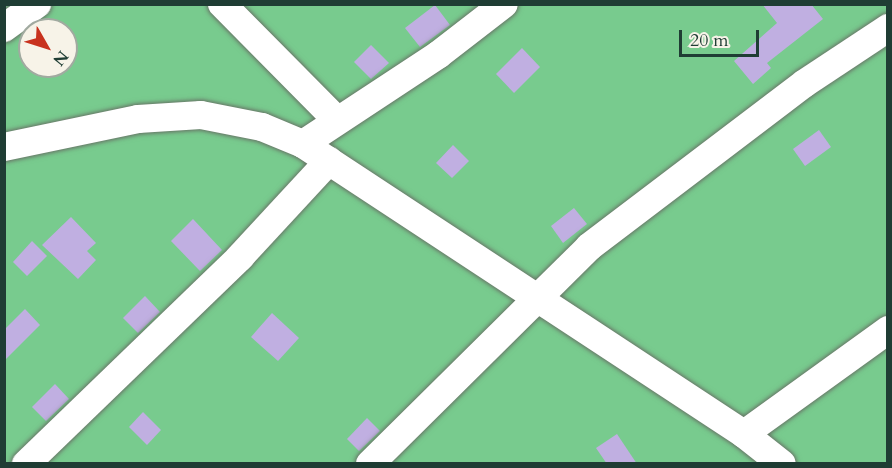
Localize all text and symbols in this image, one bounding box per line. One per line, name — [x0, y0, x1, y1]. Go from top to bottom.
north arrow — [18, 18, 78, 78]
scale bar — [682, 18, 762, 56]
text: 20 m — [690, 28, 729, 53]
text: N — [48, 46, 73, 70]

